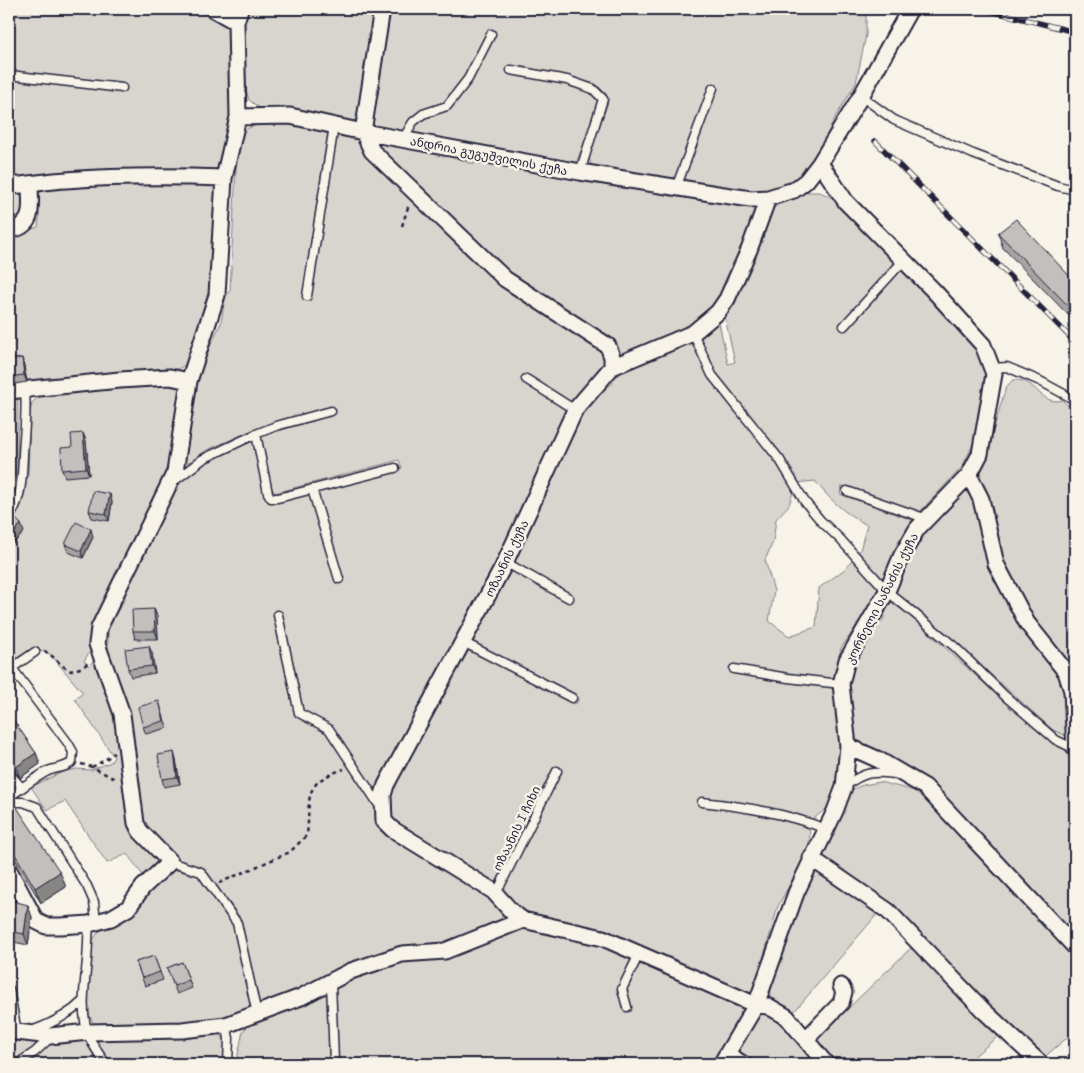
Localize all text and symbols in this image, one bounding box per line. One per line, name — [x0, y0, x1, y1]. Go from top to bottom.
street label: ანდრია გუგუშვილის ქუჩა — [409, 132, 569, 179]
street label: ოზაანის ქუჩა — [481, 517, 531, 599]
street label: კორნელი სანაძის ქუჩა — [841, 530, 922, 667]
street label: ოზაანის I ჩიხი — [489, 783, 544, 873]

